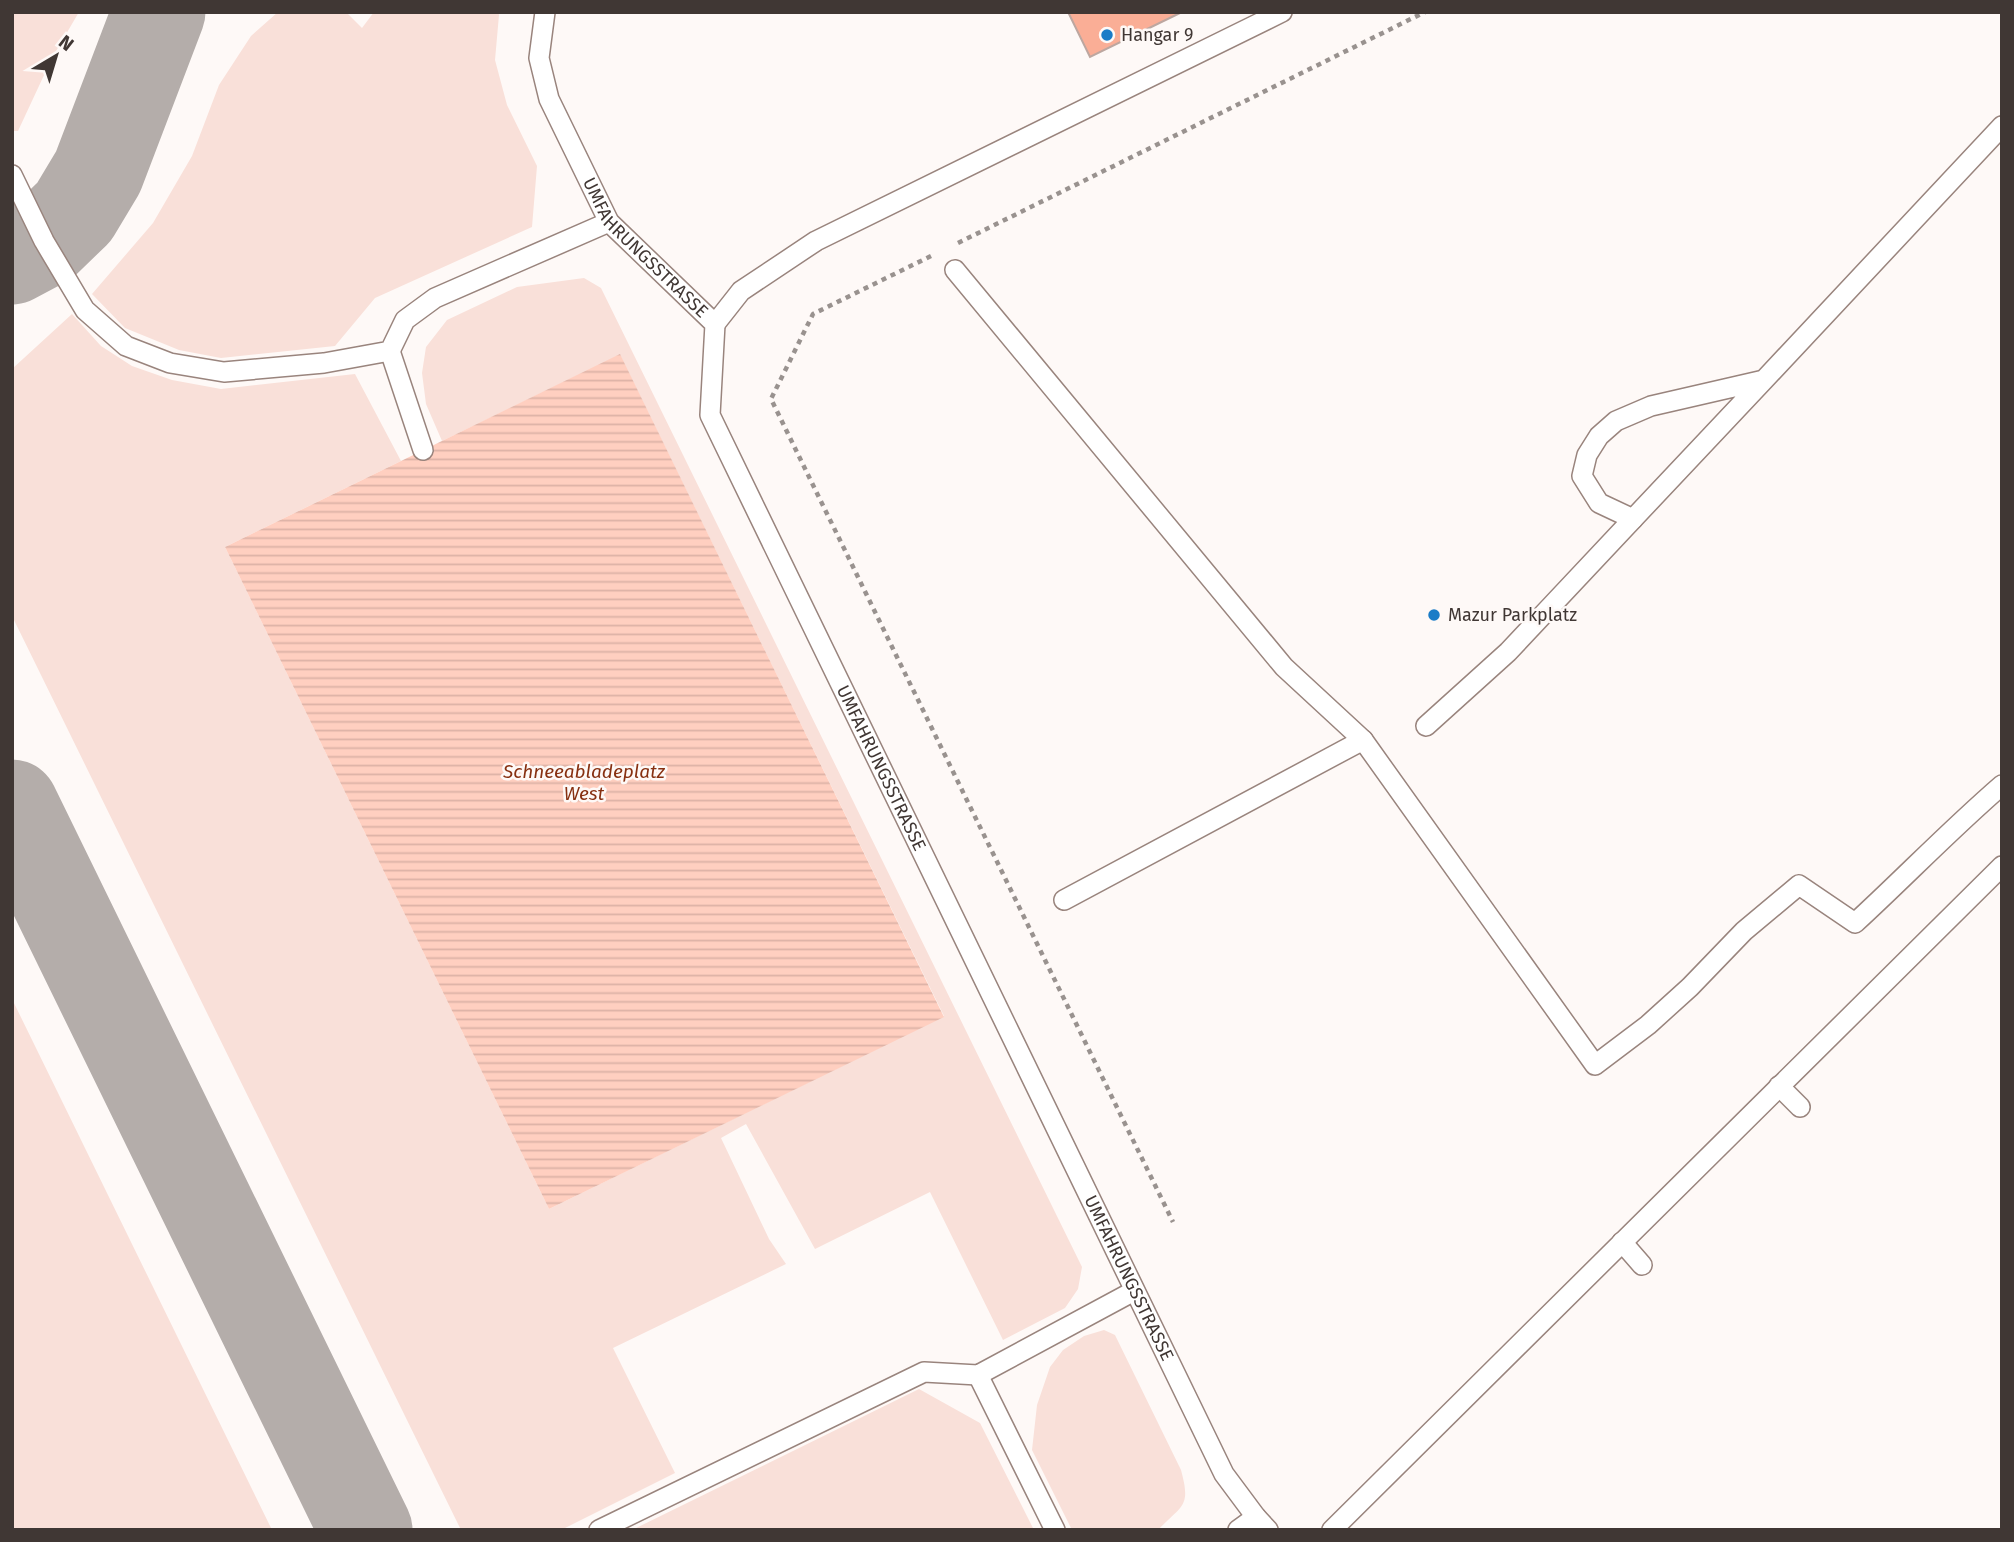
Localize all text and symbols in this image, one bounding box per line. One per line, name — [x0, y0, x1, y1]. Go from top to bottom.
north arrow — [21, 21, 91, 91]
place label: Hangar 9 — [1121, 24, 1194, 46]
marker: Hangar 9 — [1099, 27, 1115, 43]
text: N — [54, 30, 78, 56]
street label: UMFAHRUNGSSTRASSE — [578, 174, 713, 322]
place label: Mazur Parkplatz — [1448, 604, 1577, 626]
marker: Mazur Parkplatz — [1426, 607, 1442, 623]
street label: UMFAHRUNGSSTRASSE — [832, 682, 931, 854]
water label: Schneeabladeplatz West — [502, 760, 666, 805]
street label: UMFAHRUNGSSTRASSE — [1079, 1192, 1178, 1364]

